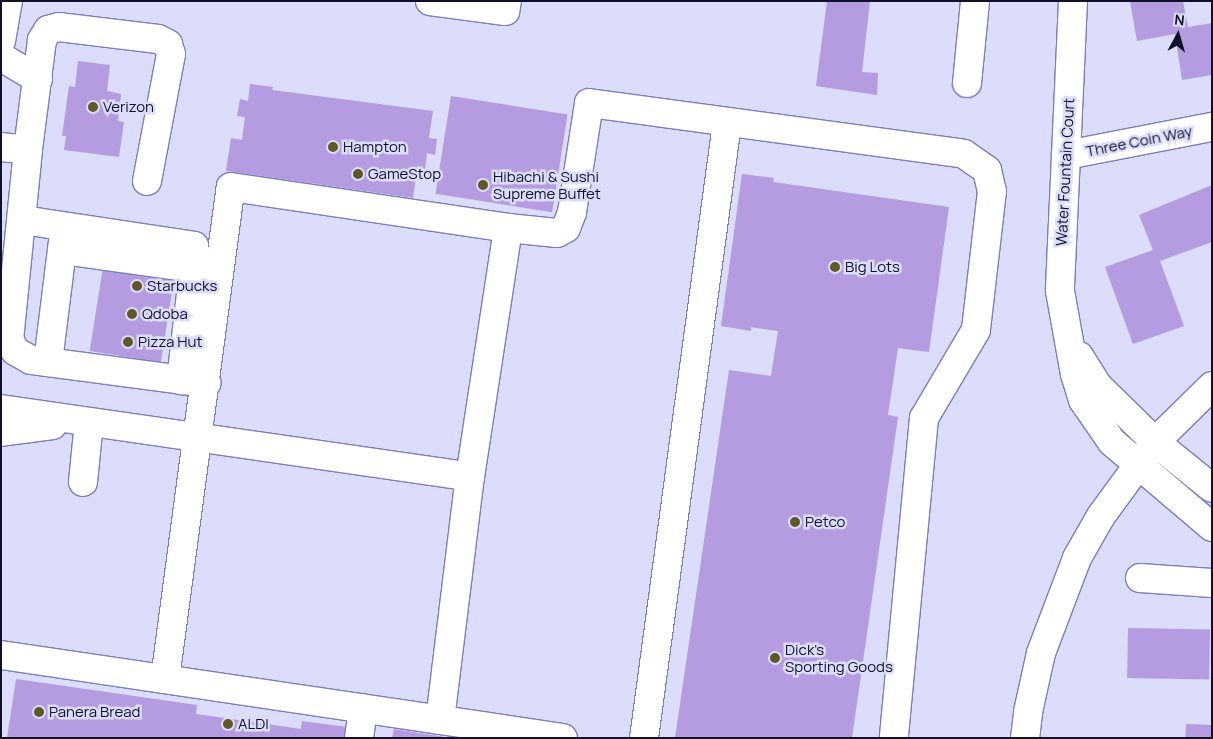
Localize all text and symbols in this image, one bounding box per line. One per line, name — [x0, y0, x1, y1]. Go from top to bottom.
north arrow — [1153, 10, 1203, 60]
text: N — [1174, 10, 1186, 30]
street label: Water Fountain Court — [1052, 97, 1078, 247]
place label: Verizon — [103, 98, 154, 116]
marker: Verizon — [87, 101, 99, 113]
street label: Three Coin Way — [1084, 122, 1194, 160]
place label: Hampton — [343, 138, 407, 156]
marker: Hampton — [327, 141, 339, 153]
place label: GameStop — [368, 165, 441, 183]
place label: Hibachi & Sushi Supreme Buffet — [493, 167, 601, 202]
marker: GameStop — [352, 168, 364, 180]
marker: Hibachi & Sushi Supreme Buffet — [477, 179, 489, 191]
place label: Big Lots — [845, 258, 900, 276]
marker: Big Lots — [829, 261, 841, 273]
place label: Starbucks — [147, 277, 217, 295]
marker: Starbucks — [131, 280, 143, 292]
place label: Qdoba — [142, 305, 188, 323]
marker: Qdoba — [126, 308, 138, 320]
place label: Pizza Hut — [138, 333, 203, 351]
marker: Pizza Hut — [122, 336, 134, 348]
place label: Petco — [805, 513, 845, 531]
marker: Petco — [789, 516, 801, 528]
place label: Dick's Sporting Goods — [785, 640, 893, 675]
marker: Dick's Sporting Goods — [769, 652, 781, 664]
place label: Panera Bread — [49, 703, 140, 721]
marker: Panera Bread — [33, 706, 45, 718]
place label: ALDI — [238, 715, 269, 733]
marker: ALDI — [222, 718, 234, 730]

